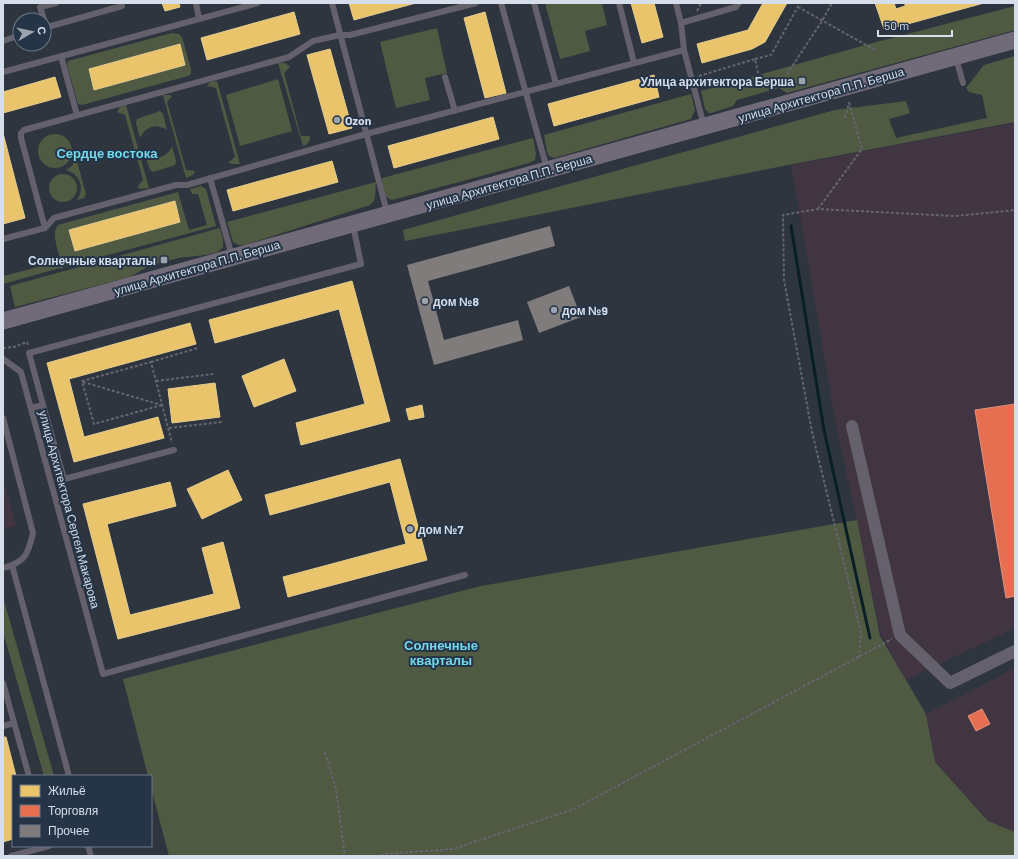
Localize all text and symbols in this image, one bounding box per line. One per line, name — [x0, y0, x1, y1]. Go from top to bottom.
north arrow — [12, 12, 52, 52]
scale bar — [878, 12, 952, 38]
text: 50 m — [884, 18, 909, 32]
text: С — [35, 25, 49, 35]
street label: улица Архитектора П.П. Берша — [737, 64, 906, 125]
place label: Улица архитектора Берша — [640, 74, 794, 89]
marker: Улица архитектора Берша — [797, 76, 807, 86]
place label: Ozon — [345, 113, 371, 127]
marker: Ozon — [332, 115, 342, 125]
district label: Сердце востока — [56, 145, 158, 161]
street label: улица Архитектора П.П. Берша — [425, 151, 594, 212]
street label: улица Архитектора П.П. Берша — [113, 237, 282, 298]
place label: Солнечные кварталы — [28, 253, 156, 268]
marker: Солнечные кварталы — [159, 255, 169, 265]
place label: дом №8 — [433, 294, 479, 309]
marker: дом №8 — [420, 296, 430, 306]
place label: дом №9 — [562, 303, 608, 318]
marker: дом №9 — [549, 305, 559, 315]
street label: улица Архитектора Сергея Макарова — [36, 408, 103, 610]
place label: дом №7 — [418, 522, 463, 537]
marker: дом №7 — [405, 524, 415, 534]
district label: Солнечные кварталы — [404, 637, 478, 668]
legend — [12, 775, 152, 847]
text: Жильё — [48, 783, 86, 797]
text: Торговля — [48, 803, 98, 818]
text: Прочее — [48, 823, 90, 838]

